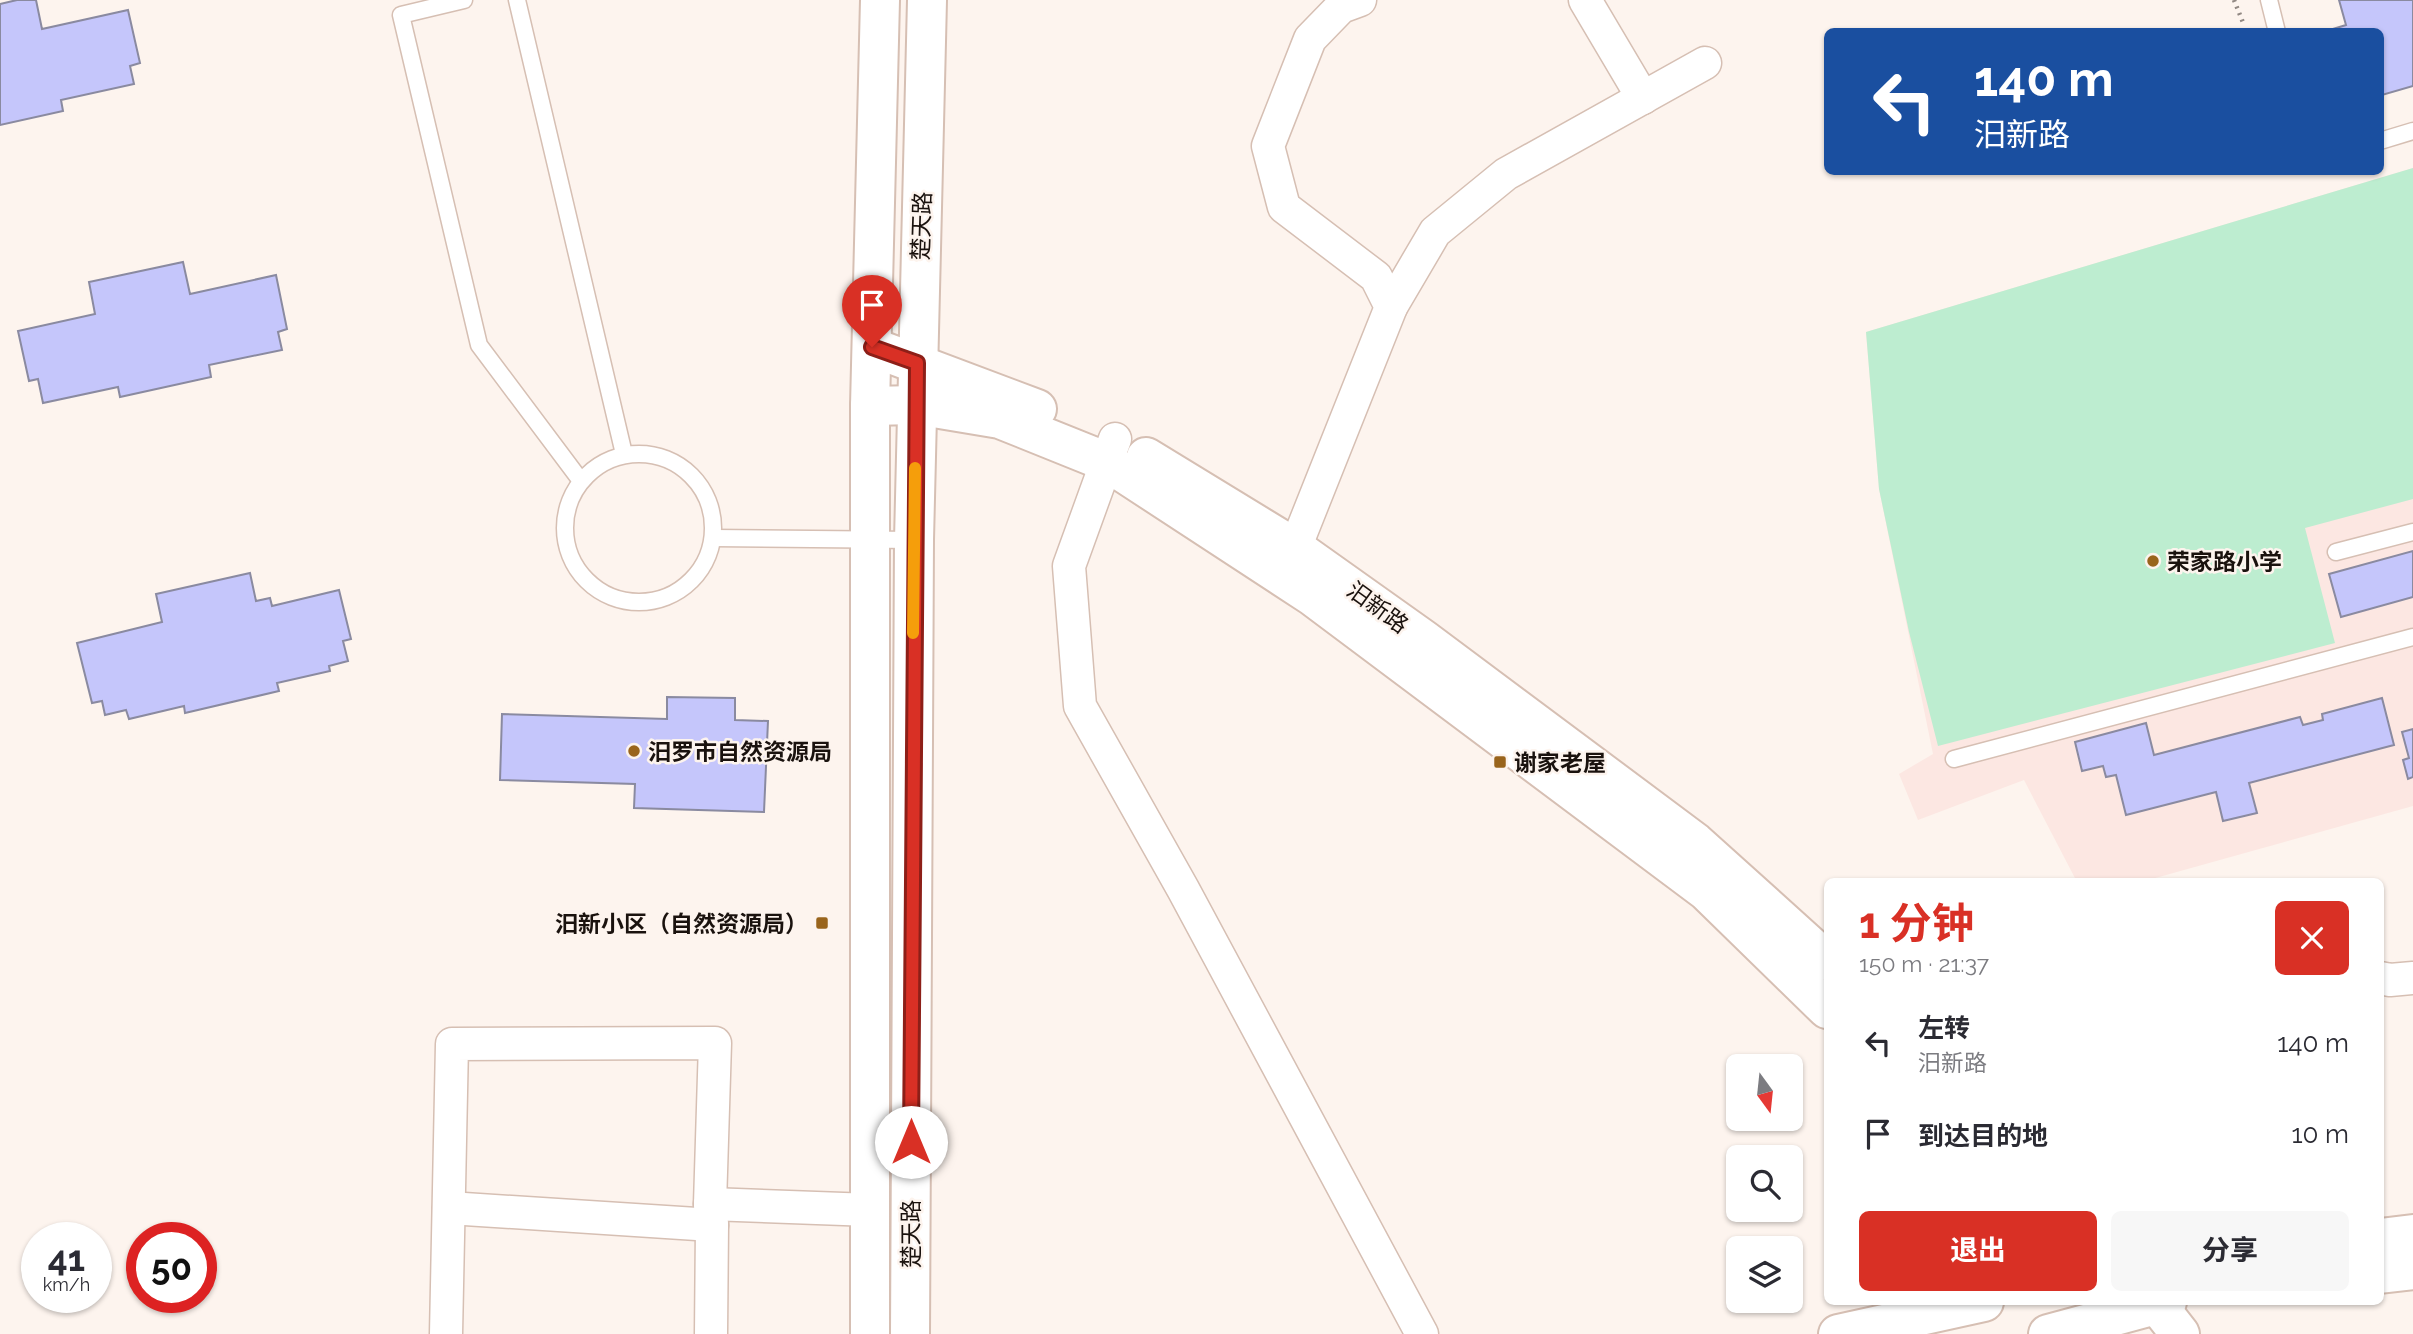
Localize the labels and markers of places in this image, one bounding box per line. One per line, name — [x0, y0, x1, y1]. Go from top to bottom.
pin — [842, 275, 902, 347]
place label: 荣家路小学 — [2167, 548, 2282, 575]
marker: 荣家路小学 — [2145, 553, 2161, 569]
place label: 汨罗市自然资源局 — [648, 738, 832, 765]
marker: 汨罗市自然资源局 — [626, 743, 642, 759]
place label: 谢家老屋 — [1514, 749, 1606, 776]
marker: 谢家老屋 — [1492, 754, 1508, 770]
place label: 汨新小区（自然资源局） — [555, 910, 808, 937]
marker: 汨新小区（自然资源局） — [814, 915, 830, 931]

